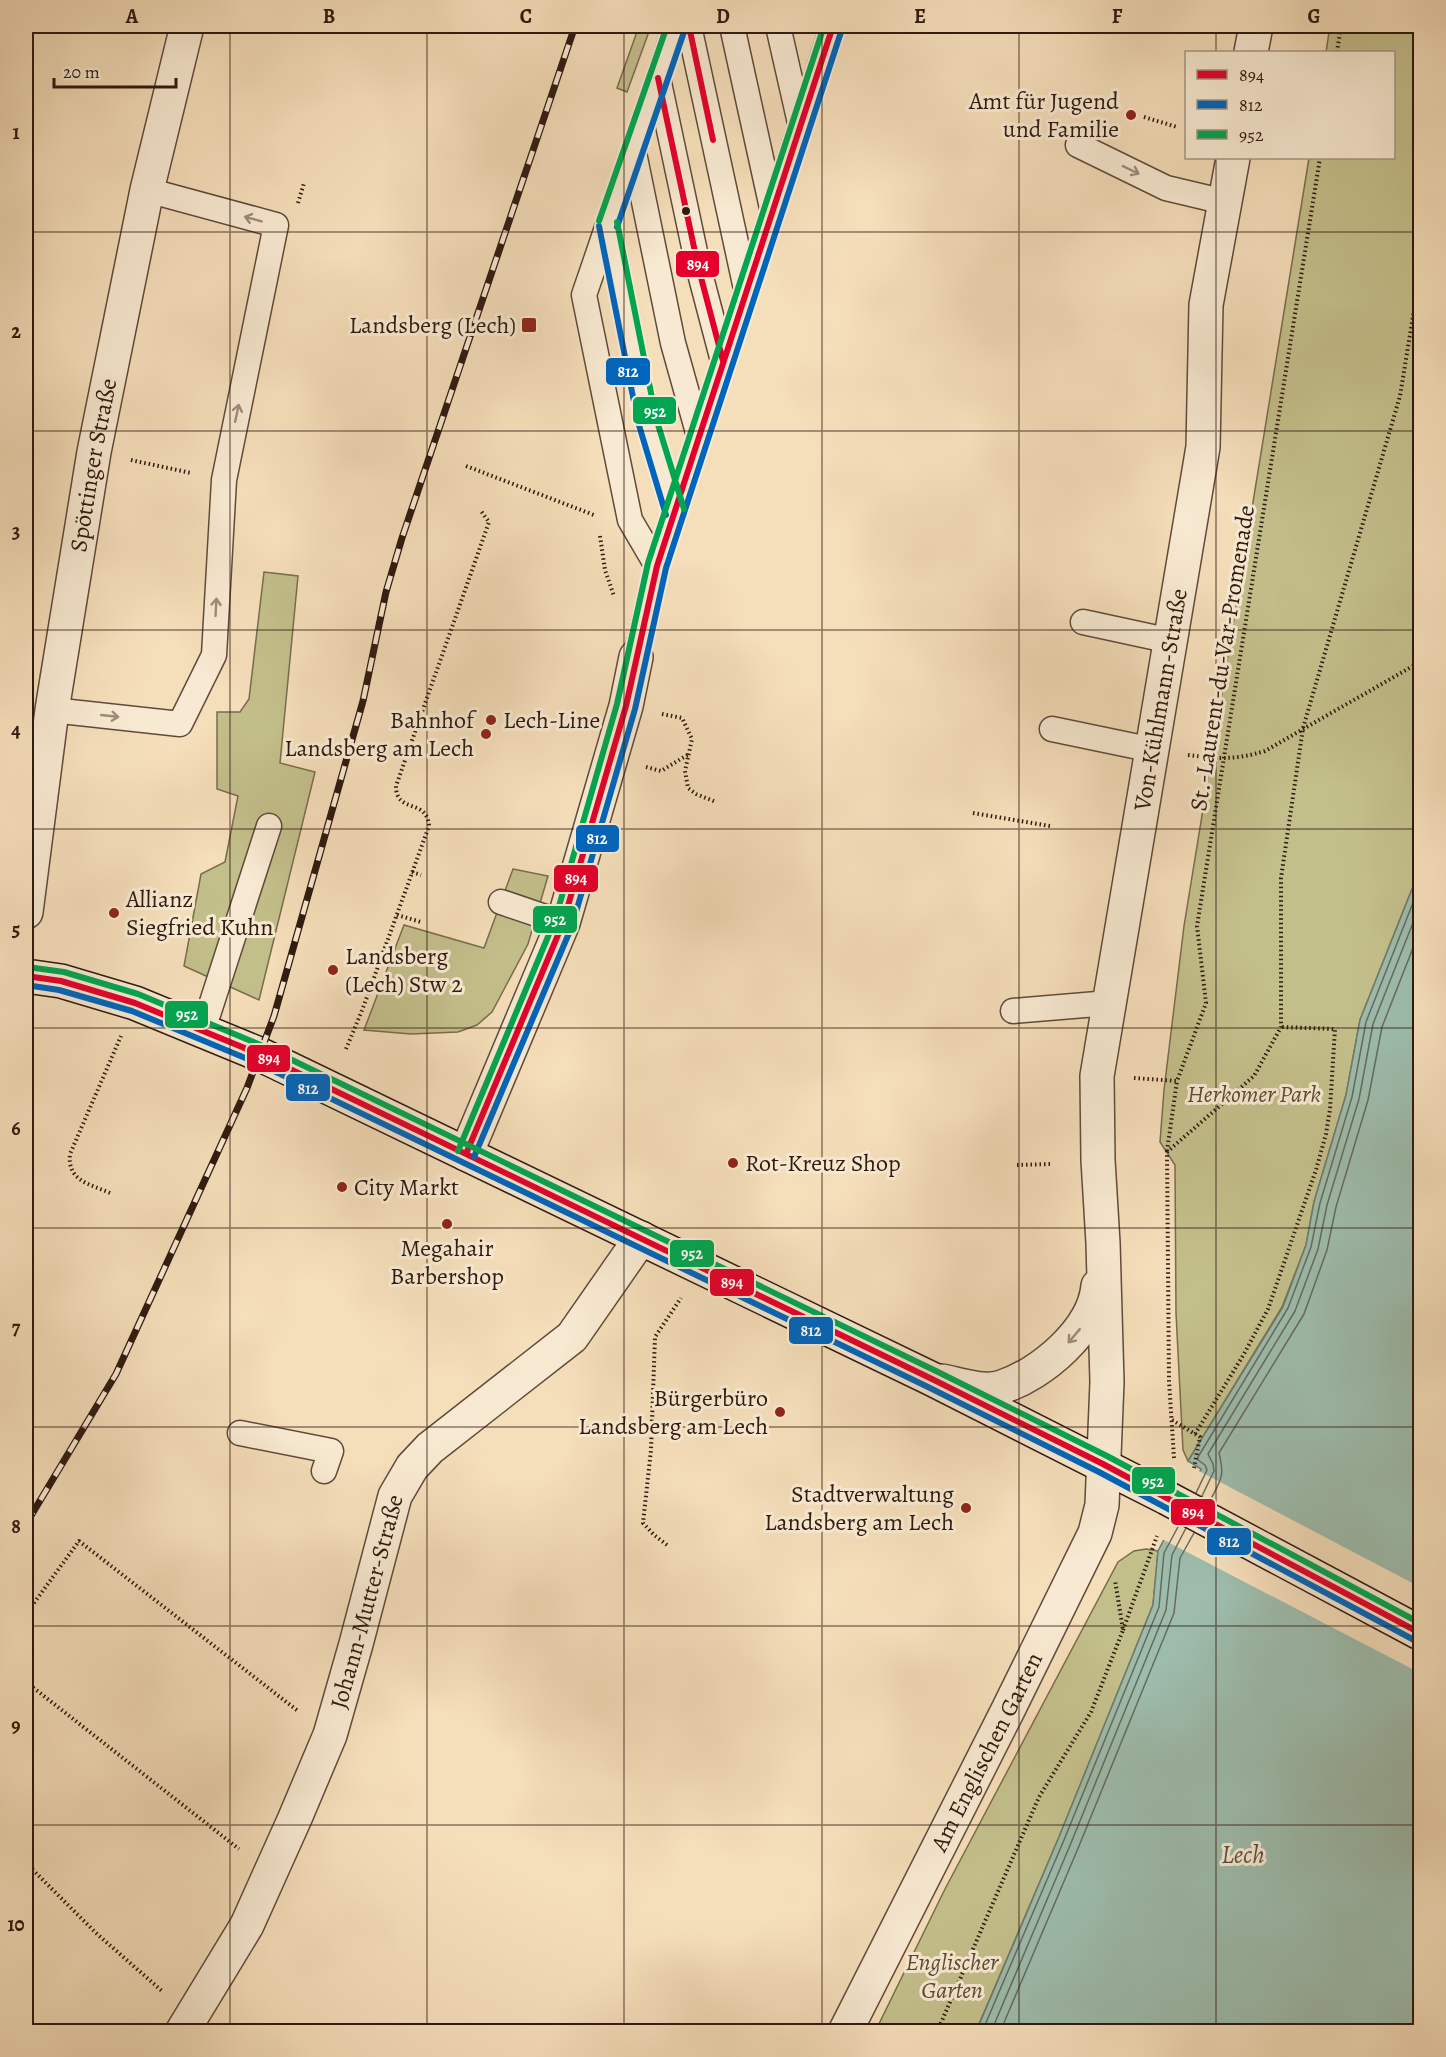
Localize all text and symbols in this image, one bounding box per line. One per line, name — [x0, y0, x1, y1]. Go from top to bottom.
text: A — [125, 3, 139, 30]
text: B — [323, 3, 335, 30]
text: C — [520, 3, 532, 30]
text: D — [716, 3, 730, 30]
text: E — [914, 3, 926, 30]
text: F — [1112, 3, 1123, 30]
text: G — [1307, 3, 1321, 30]
scale bar — [54, 51, 176, 89]
legend — [1185, 51, 1395, 159]
text: 20 m — [63, 60, 100, 84]
text: 894 — [1239, 63, 1264, 87]
place label: Amt für Jugend und Familie — [968, 85, 1119, 145]
text: 812 — [1239, 93, 1263, 117]
marker: Amt für Jugend und Familie — [1124, 108, 1138, 122]
text: 1 — [12, 119, 20, 146]
text: 952 — [1239, 123, 1264, 147]
one-way arrow — [1121, 165, 1139, 177]
unlabelled marker — [680, 205, 692, 217]
one-way arrow — [244, 212, 263, 224]
line badge: 894 — [675, 250, 720, 278]
text: 894 — [687, 254, 710, 276]
place label: Landsberg (Lech) — [349, 309, 516, 341]
marker: Landsberg (Lech) — [520, 316, 538, 334]
text: 2 — [11, 318, 21, 345]
line badge: 812 — [605, 357, 651, 386]
text: 812 — [617, 361, 639, 383]
street label: Spöttinger Straße — [62, 376, 125, 554]
line badge: 952 — [632, 396, 677, 425]
text: 952 — [644, 401, 666, 423]
one-way arrow — [232, 404, 243, 424]
street label: St.-Laurent-du-Var-Promenade — [1182, 503, 1262, 813]
text: 3 — [12, 518, 20, 545]
street label: Von-Kühlmann-Straße — [1126, 586, 1195, 814]
one-way arrow — [211, 597, 222, 617]
place label: Bahnhof Landsberg am Lech — [284, 704, 477, 764]
place label: Lech-Line — [503, 704, 600, 736]
one-way arrow — [100, 711, 120, 722]
marker: Lech-Line — [484, 713, 498, 727]
text: 4 — [11, 717, 21, 744]
marker: Bahnhof Landsberg am Lech — [479, 727, 493, 741]
line badge: 812 — [575, 824, 620, 853]
text: 812 — [586, 828, 608, 850]
line badge: 894 — [553, 864, 599, 893]
text: 894 — [565, 868, 588, 890]
place label: Allianz Siegfried Kuhn — [125, 883, 273, 943]
line badge: 952 — [532, 905, 578, 934]
marker: Allianz Siegfried Kuhn — [107, 906, 121, 920]
text: 952 — [544, 909, 566, 931]
text: 5 — [12, 916, 20, 943]
place label: Landsberg (Lech) Stw 2 — [345, 940, 463, 1000]
marker: Landsberg (Lech) Stw 2 — [326, 963, 340, 977]
line badge: 952 — [164, 1000, 209, 1029]
text: 952 — [176, 1004, 198, 1026]
line badge: 894 — [246, 1044, 291, 1073]
text: 894 — [258, 1048, 281, 1070]
line badge: 812 — [285, 1073, 331, 1102]
text: 812 — [297, 1078, 319, 1100]
park label: Herkomer Park — [1187, 1078, 1321, 1110]
text: 6 — [11, 1115, 21, 1142]
place label: Rot-Kreuz Shop — [745, 1147, 901, 1179]
marker: Rot-Kreuz Shop — [726, 1156, 740, 1170]
place label: City Markt — [354, 1171, 459, 1203]
marker: City Markt — [335, 1180, 349, 1194]
marker: Megahair Barbershop — [440, 1217, 454, 1231]
place label: Megahair Barbershop — [390, 1232, 504, 1292]
line badge: 952 — [669, 1239, 715, 1268]
text: 952 — [681, 1243, 703, 1265]
line badge: 894 — [709, 1268, 755, 1297]
text: 894 — [721, 1272, 744, 1294]
text: 7 — [12, 1314, 21, 1341]
line badge: 812 — [788, 1316, 834, 1345]
text: 812 — [800, 1320, 822, 1342]
one-way arrow — [1068, 1328, 1081, 1344]
place label: Bürgerbüro Landsberg am Lech — [578, 1382, 768, 1442]
marker: Bürgerbüro Landsberg am Lech — [773, 1405, 787, 1419]
line badge: 952 — [1131, 1466, 1176, 1495]
text: 952 — [1142, 1471, 1164, 1493]
place label: Stadtverwaltung Landsberg am Lech — [764, 1478, 954, 1538]
street label: Johann-Mutter-Straße — [322, 1491, 411, 1712]
line badge: 894 — [1170, 1498, 1216, 1526]
marker: Stadtverwaltung Landsberg am Lech — [959, 1501, 973, 1515]
text: 894 — [1182, 1502, 1205, 1524]
text: 8 — [11, 1513, 21, 1540]
line badge: 812 — [1206, 1527, 1252, 1556]
text: 812 — [1218, 1531, 1240, 1553]
street label: Am Englischen Garten — [923, 1647, 1050, 1858]
text: 9 — [11, 1712, 21, 1739]
water label: Lech — [1221, 1837, 1265, 1872]
text: 10 — [7, 1911, 25, 1938]
park label: Englischer Garten — [906, 1946, 999, 2006]

